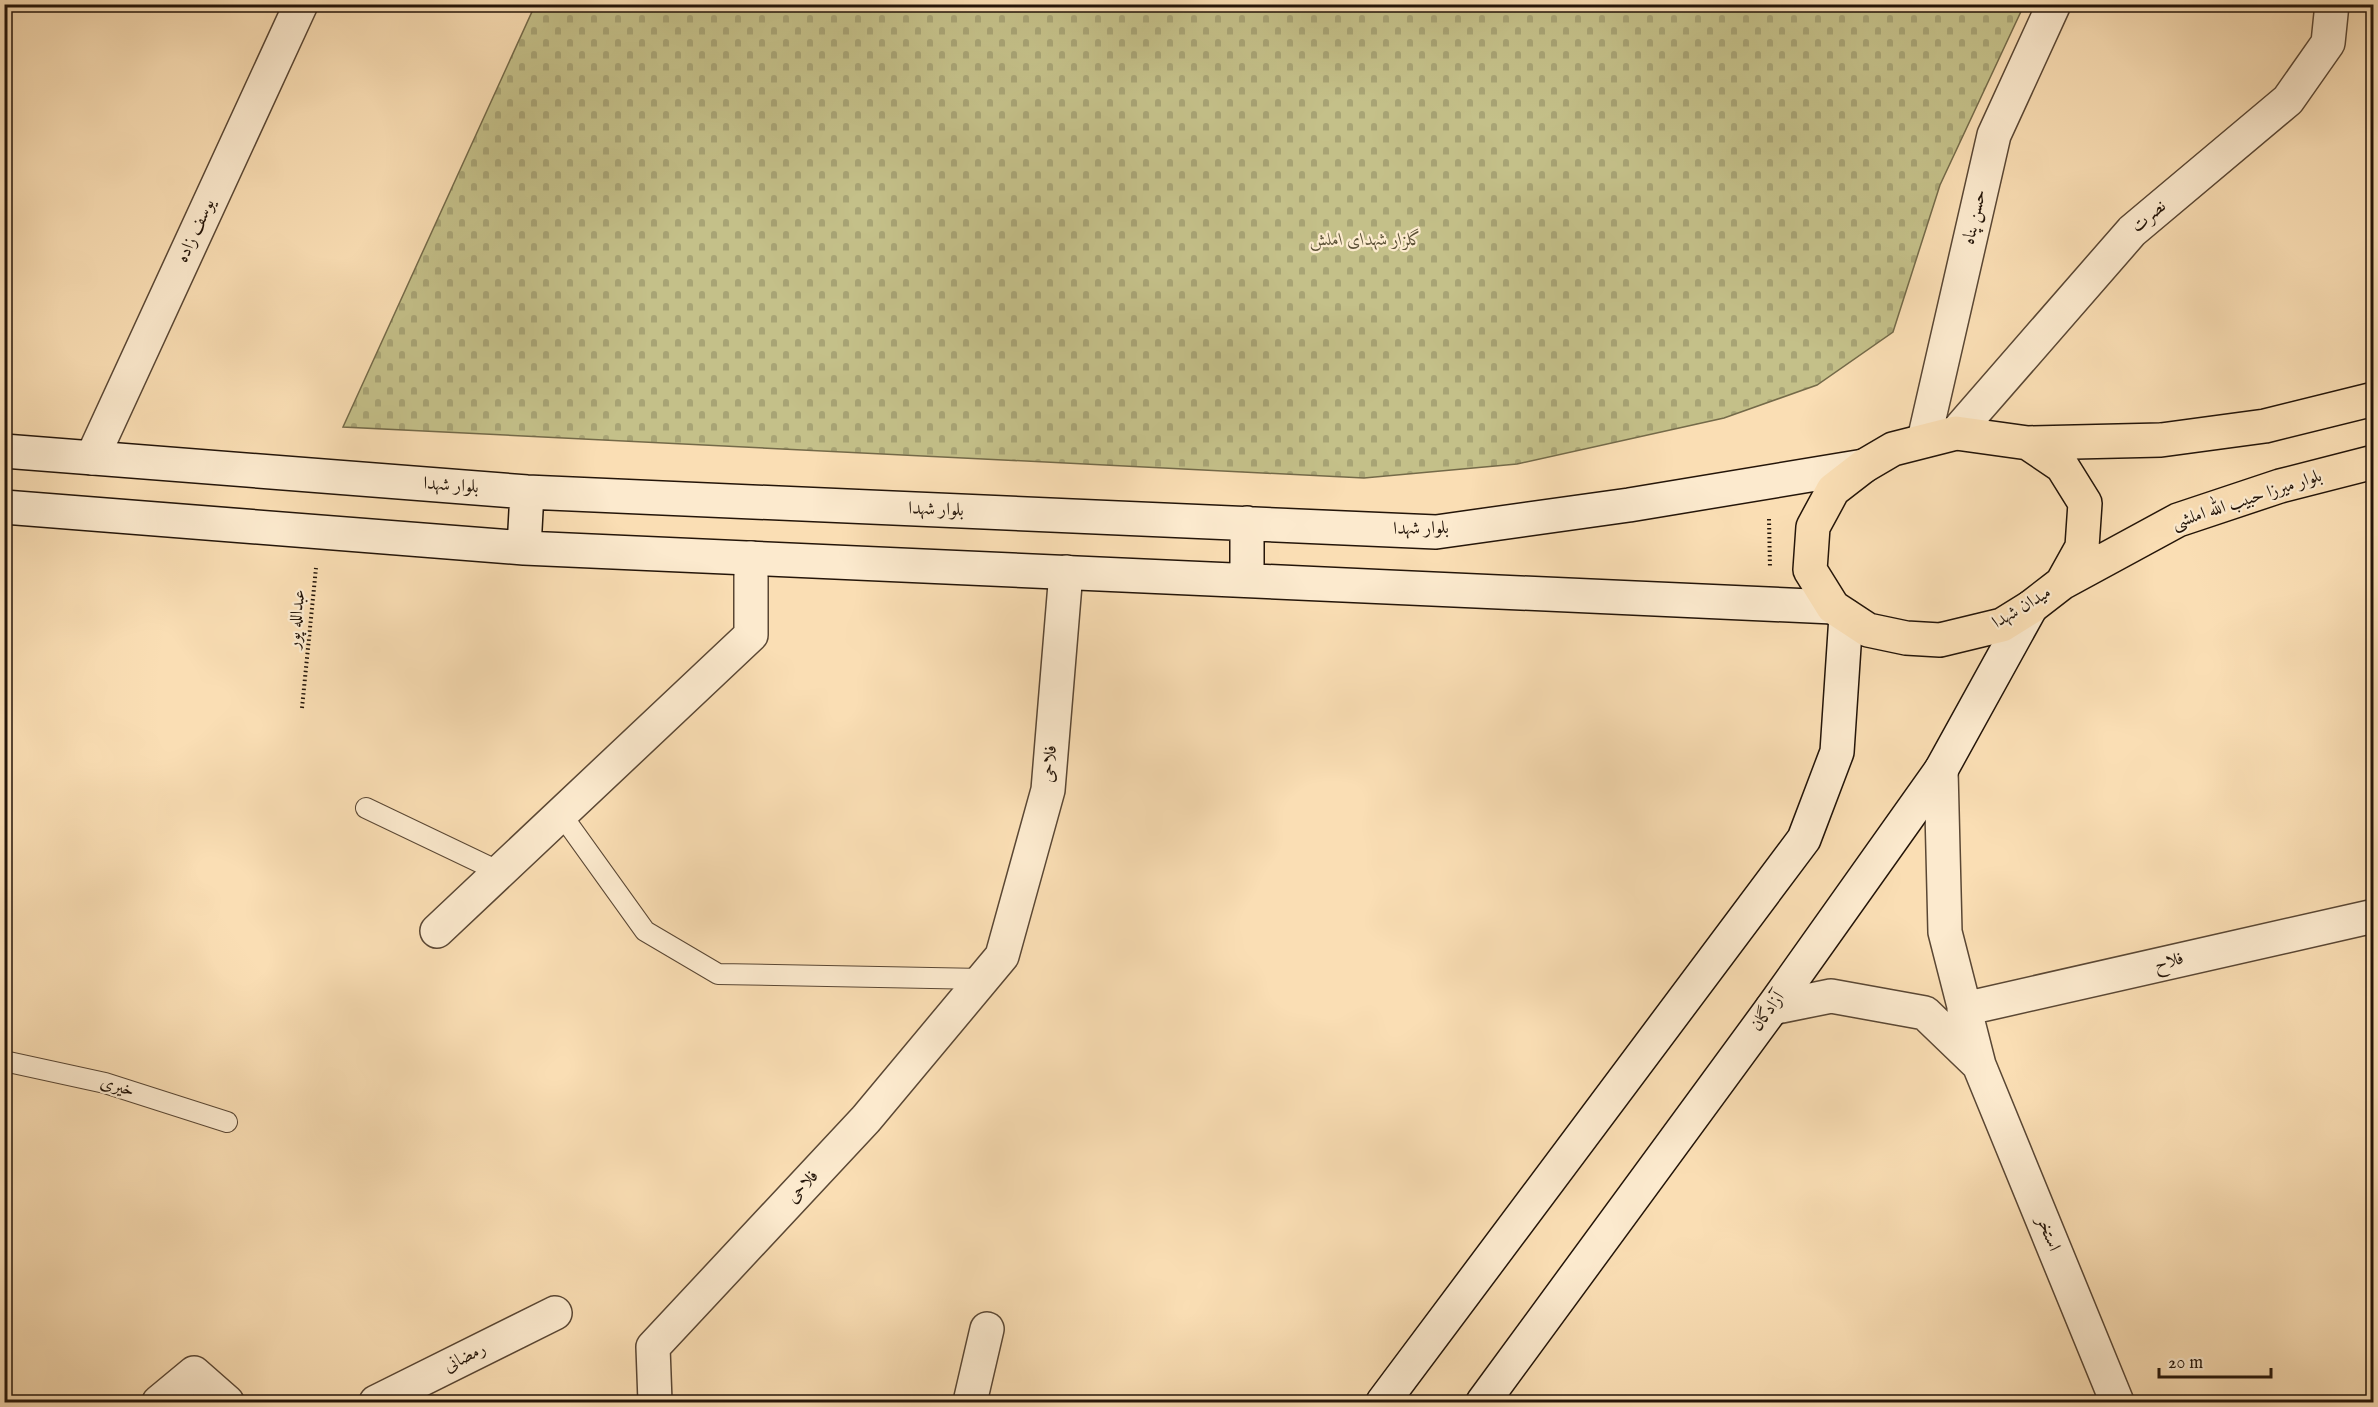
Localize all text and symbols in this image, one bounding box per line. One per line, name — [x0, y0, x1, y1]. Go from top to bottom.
street label: حسن پناه — [1957, 187, 1993, 247]
street label: یوسف زاده — [171, 194, 221, 267]
street label: نصرت — [2127, 195, 2171, 239]
park label: گلزار شهدای املش — [1309, 228, 1423, 252]
street label: بلوار میرزا حبیب الله املشی — [2168, 461, 2325, 535]
street label: بلوار شهدا — [422, 473, 480, 499]
street label: بلوار شهدا — [908, 498, 964, 522]
street label: بلوار شهدا — [1393, 517, 1449, 541]
street label: میدان شهدا — [1988, 581, 2056, 635]
street label: عبدالله پور — [282, 588, 312, 652]
street label: فلاحی — [1037, 744, 1063, 784]
street label: فلاح — [2152, 947, 2187, 979]
street label: آزادگان — [1745, 985, 1791, 1036]
street label: خیری — [97, 1071, 137, 1103]
street label: فلاحی — [782, 1165, 824, 1209]
street label: استخر — [2030, 1211, 2065, 1255]
street label: رمضانی — [440, 1338, 490, 1378]
scale bar — [2159, 1341, 2272, 1379]
text: 20 m — [2168, 1352, 2203, 1375]

